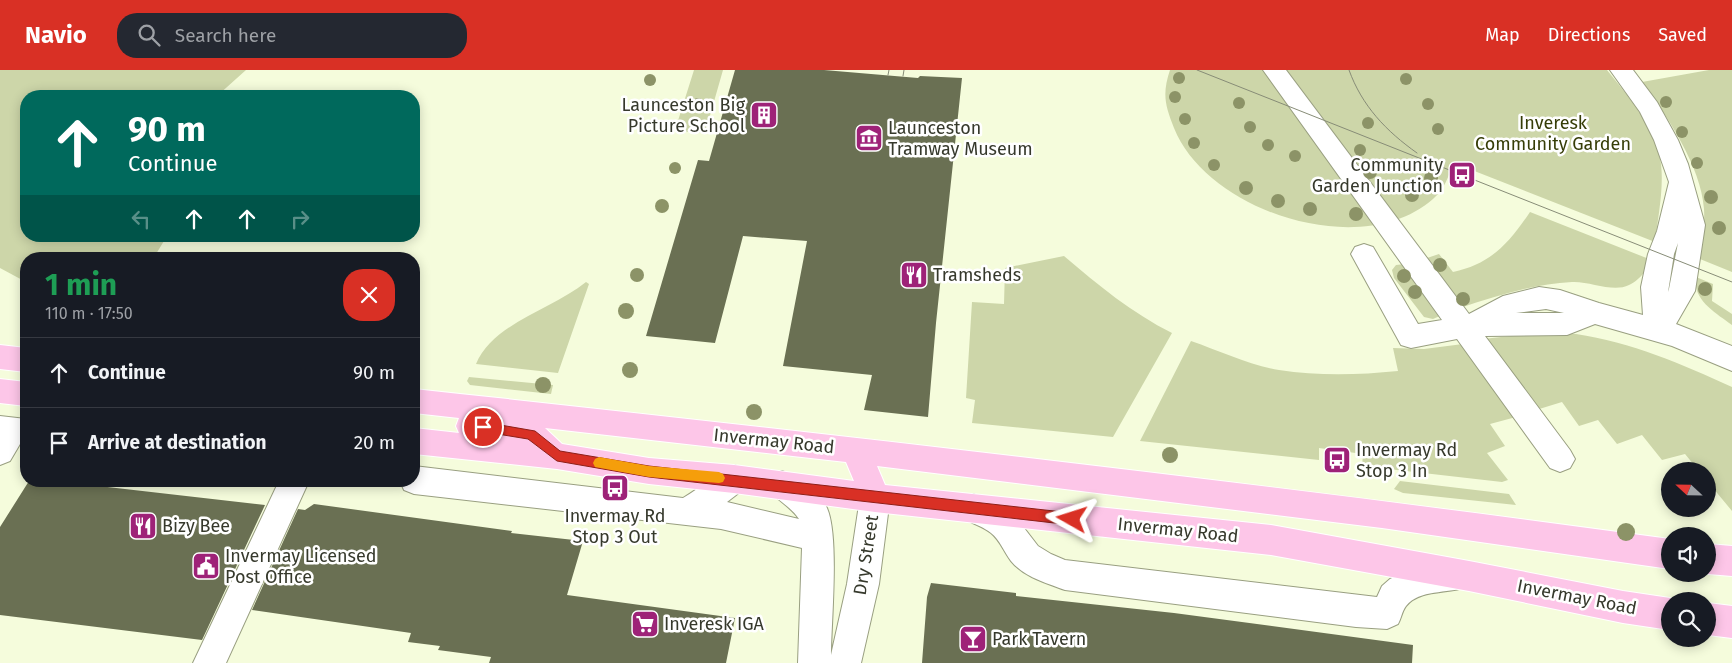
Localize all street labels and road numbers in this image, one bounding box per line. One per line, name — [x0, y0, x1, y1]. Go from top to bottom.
street label: Invermay Road — [713, 424, 835, 458]
street label: Dry Street — [849, 513, 883, 597]
street label: Invermay Road — [1117, 513, 1239, 547]
street label: Invermay Road — [1515, 575, 1639, 619]

